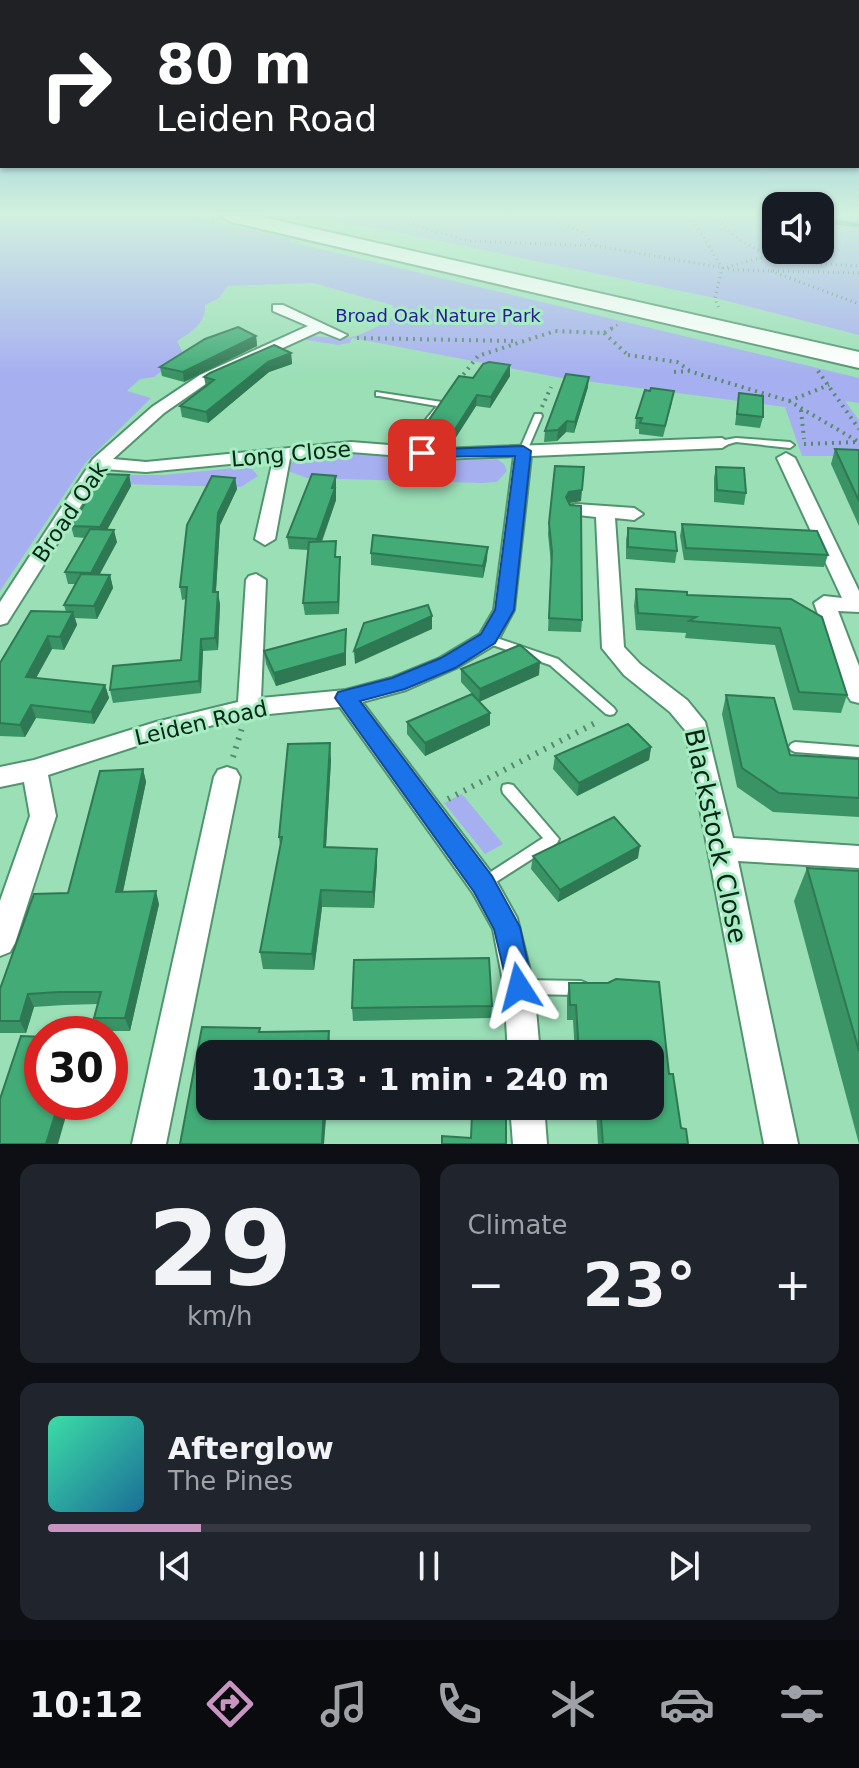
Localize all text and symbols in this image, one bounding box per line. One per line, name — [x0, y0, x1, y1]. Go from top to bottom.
text: 80 m — [156, 31, 312, 96]
icon: right — [24, 32, 128, 136]
text: Leiden Road — [156, 98, 377, 139]
map controls — [762, 192, 834, 264]
button: sound — [762, 192, 834, 264]
park label: Broad Oak Nature Park — [335, 305, 541, 326]
pin — [388, 419, 456, 487]
icon: arrive — [400, 431, 444, 475]
street label: Long Close — [230, 436, 352, 472]
street label: Broad Oak — [27, 457, 113, 567]
street label: Leiden Road — [132, 696, 270, 750]
street label: Blackstock Close — [679, 726, 753, 946]
position arrow — [477, 945, 561, 1029]
speed limit sign: 30 — [24, 1016, 128, 1120]
text: 10:13 · 1 min · 240 m — [251, 1062, 609, 1097]
text: 29 — [147, 1188, 292, 1310]
text: Climate — [468, 1210, 568, 1240]
text: 23° — [583, 1250, 696, 1320]
text: − — [468, 1259, 504, 1310]
text: + — [774, 1259, 811, 1310]
text: km/h — [187, 1301, 253, 1331]
text: Afterglow — [168, 1431, 334, 1466]
text: The Pines — [168, 1466, 293, 1496]
icon: previous — [153, 1544, 197, 1588]
icon: pause — [407, 1544, 451, 1588]
icon: next — [662, 1544, 706, 1588]
icon: directions — [202, 1676, 258, 1732]
icon: music — [316, 1676, 372, 1732]
icon: phone — [431, 1676, 487, 1732]
icon: climate — [545, 1676, 601, 1732]
icon: car — [659, 1676, 715, 1732]
icon: filters — [774, 1676, 830, 1732]
text: 10:12 — [29, 1684, 144, 1725]

